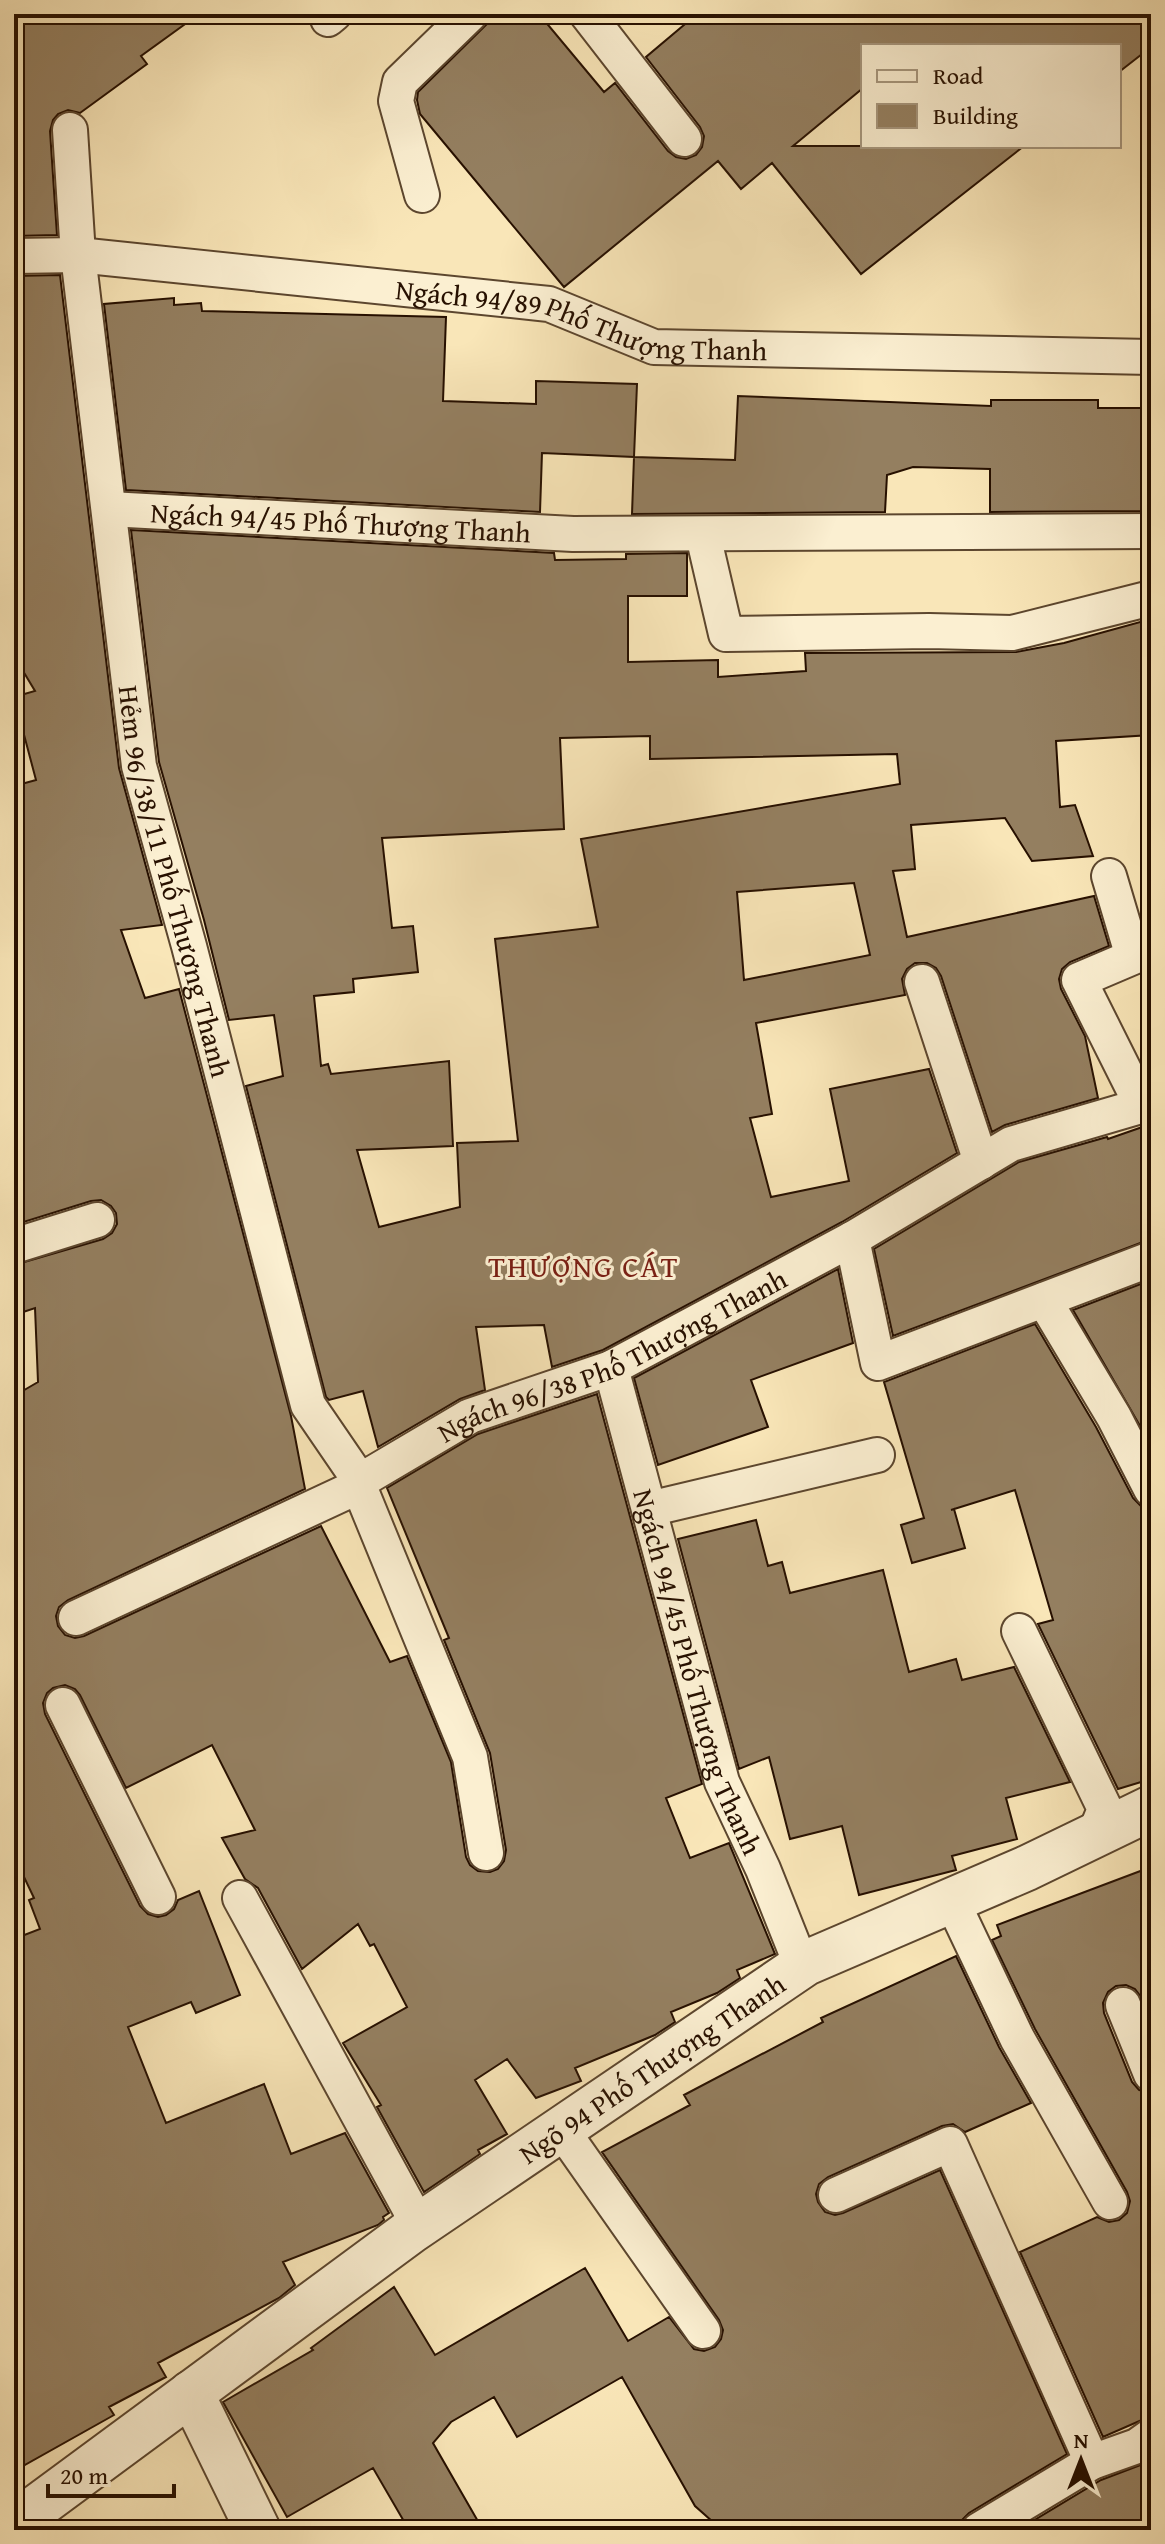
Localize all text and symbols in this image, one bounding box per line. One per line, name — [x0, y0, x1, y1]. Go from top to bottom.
legend — [861, 44, 1121, 148]
text: Road — [933, 58, 983, 93]
text: Building — [933, 98, 1018, 133]
street label: Ngách 94/89 Phố Thượng Thanh — [394, 268, 768, 370]
street label: Ngách 94/45 Phố Thượng Thanh — [149, 491, 532, 552]
street label: Hẻm 96/38/11 Phố Thượng Thanh — [109, 683, 243, 1082]
district label: THƯỢNG CÁT — [488, 1244, 680, 1288]
street label: Ngách 96/38 Phố Thượng Thanh — [429, 1257, 794, 1452]
street label: Ngách 94/45 Phố Thượng Thanh — [624, 1484, 774, 1861]
street label: Ngõ 94 Phố Thượng Thanh — [510, 1963, 793, 2173]
north arrow — [1041, 2420, 1121, 2500]
text: N — [1074, 2424, 1089, 2456]
scale bar — [48, 2448, 174, 2498]
text: 20 m — [60, 2458, 108, 2493]

